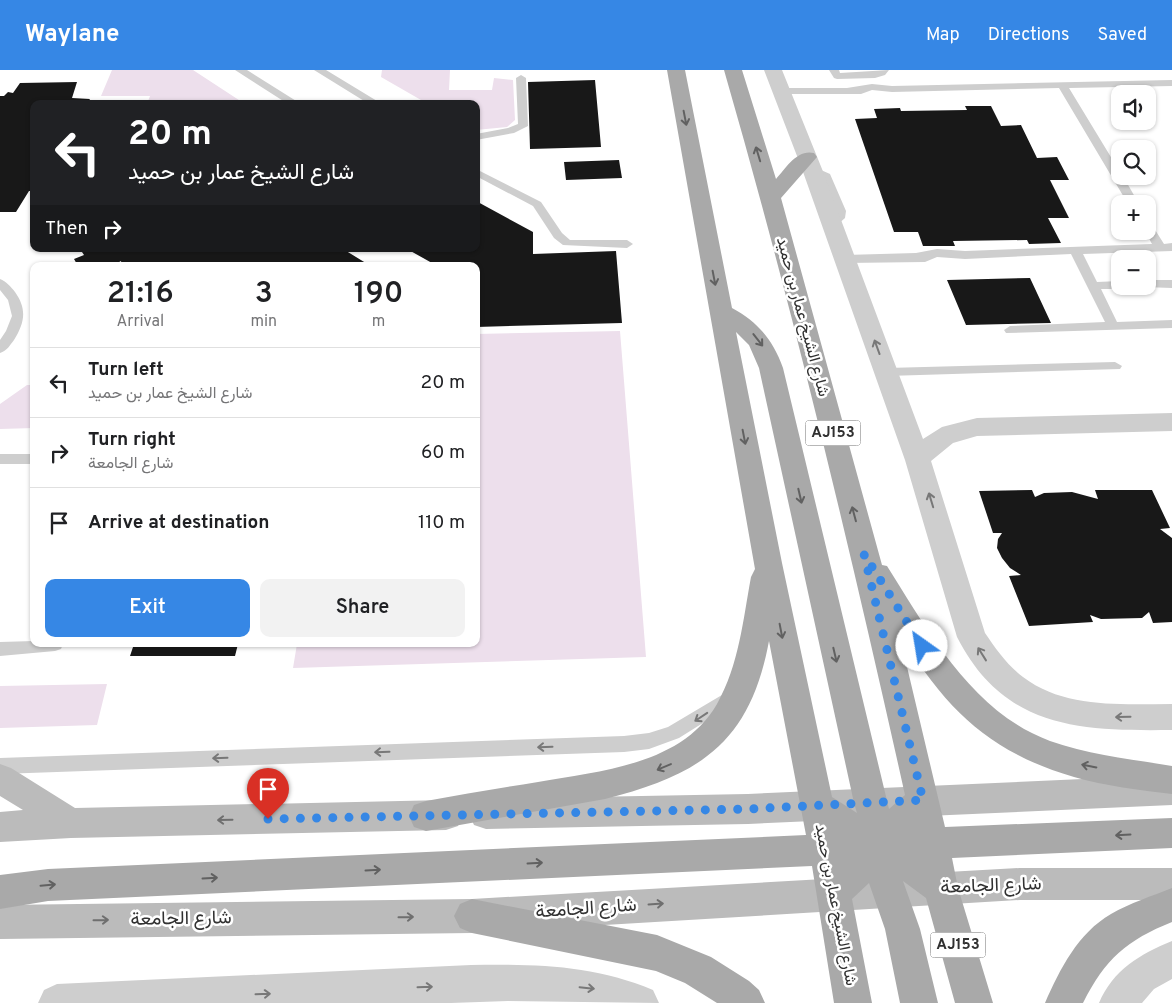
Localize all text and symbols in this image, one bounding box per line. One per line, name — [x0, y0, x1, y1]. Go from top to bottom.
text: Waylane — [25, 20, 119, 50]
text: Map — [926, 24, 960, 47]
text: Directions — [988, 24, 1070, 47]
text: Saved — [1098, 24, 1147, 47]
map controls — [1111, 85, 1156, 295]
button: sound — [1111, 85, 1156, 130]
one-way arrow — [680, 110, 690, 126]
text: 20 m — [128, 113, 212, 157]
icon: left — [45, 120, 110, 185]
button: search — [1111, 140, 1156, 185]
one-way arrow — [753, 147, 762, 163]
text: شارع الشيخ عمار بن حميد — [128, 160, 354, 187]
button: + — [1111, 195, 1156, 240]
icon: right — [98, 215, 126, 243]
text: Then — [45, 217, 88, 241]
street label: شارع الشيخ عمار بن حميد — [771, 235, 833, 399]
button: − — [1111, 250, 1156, 295]
one-way arrow — [710, 269, 720, 285]
text: 21:16 — [107, 276, 174, 313]
text: 3 — [255, 276, 273, 313]
text: 190 — [354, 276, 403, 313]
text: Arrival — [116, 312, 164, 332]
text: min — [250, 312, 277, 332]
text: m — [372, 312, 385, 332]
one-way arrow — [753, 333, 764, 346]
one-way arrow — [872, 340, 881, 355]
text: Turn left — [88, 358, 164, 382]
icon: left — [45, 369, 73, 397]
text: 20 m — [421, 371, 465, 395]
text: شارع الشيخ عمار بن حميد — [88, 384, 252, 404]
road number: AJ153 — [806, 420, 860, 446]
text: Turn right — [88, 428, 176, 452]
one-way arrow — [740, 429, 750, 445]
icon: right — [45, 439, 73, 467]
text: 60 m — [421, 441, 465, 465]
text: شارع الجامعة — [88, 454, 173, 474]
one-way arrow — [796, 488, 805, 504]
one-way arrow — [925, 493, 935, 509]
one-way arrow — [849, 507, 858, 523]
icon: arrive — [45, 509, 73, 537]
text: Arrive at destination — [88, 511, 269, 535]
text: 110 m — [418, 511, 465, 535]
button: Exit — [45, 579, 250, 637]
button: Share — [260, 579, 465, 637]
position arrow — [895, 619, 947, 671]
one-way arrow — [777, 623, 787, 639]
one-way arrow — [831, 646, 841, 662]
one-way arrow — [977, 647, 987, 661]
one-way arrow — [694, 712, 708, 722]
one-way arrow — [1116, 712, 1132, 722]
one-way arrow — [537, 742, 553, 751]
one-way arrow — [374, 748, 390, 757]
one-way arrow — [212, 754, 228, 763]
one-way arrow — [1082, 761, 1098, 770]
one-way arrow — [657, 763, 673, 772]
pin — [247, 768, 289, 819]
icon: arrive — [254, 775, 282, 803]
one-way arrow — [217, 815, 234, 825]
street label: شارع الشيخ عمار بن حميد — [810, 822, 860, 988]
one-way arrow — [1116, 831, 1132, 840]
one-way arrow — [527, 859, 543, 868]
one-way arrow — [365, 866, 381, 875]
street label: شارع الجامعة — [940, 872, 1042, 900]
one-way arrow — [202, 873, 218, 882]
one-way arrow — [40, 880, 56, 890]
street label: شارع الجامعة — [535, 893, 637, 925]
one-way arrow — [647, 900, 663, 909]
street label: شارع الجامعة — [130, 906, 232, 932]
one-way arrow — [398, 912, 414, 921]
one-way arrow — [92, 915, 109, 925]
road number: AJ153 — [930, 932, 986, 958]
one-way arrow — [416, 982, 433, 992]
one-way arrow — [579, 983, 595, 993]
one-way arrow — [255, 989, 271, 998]

